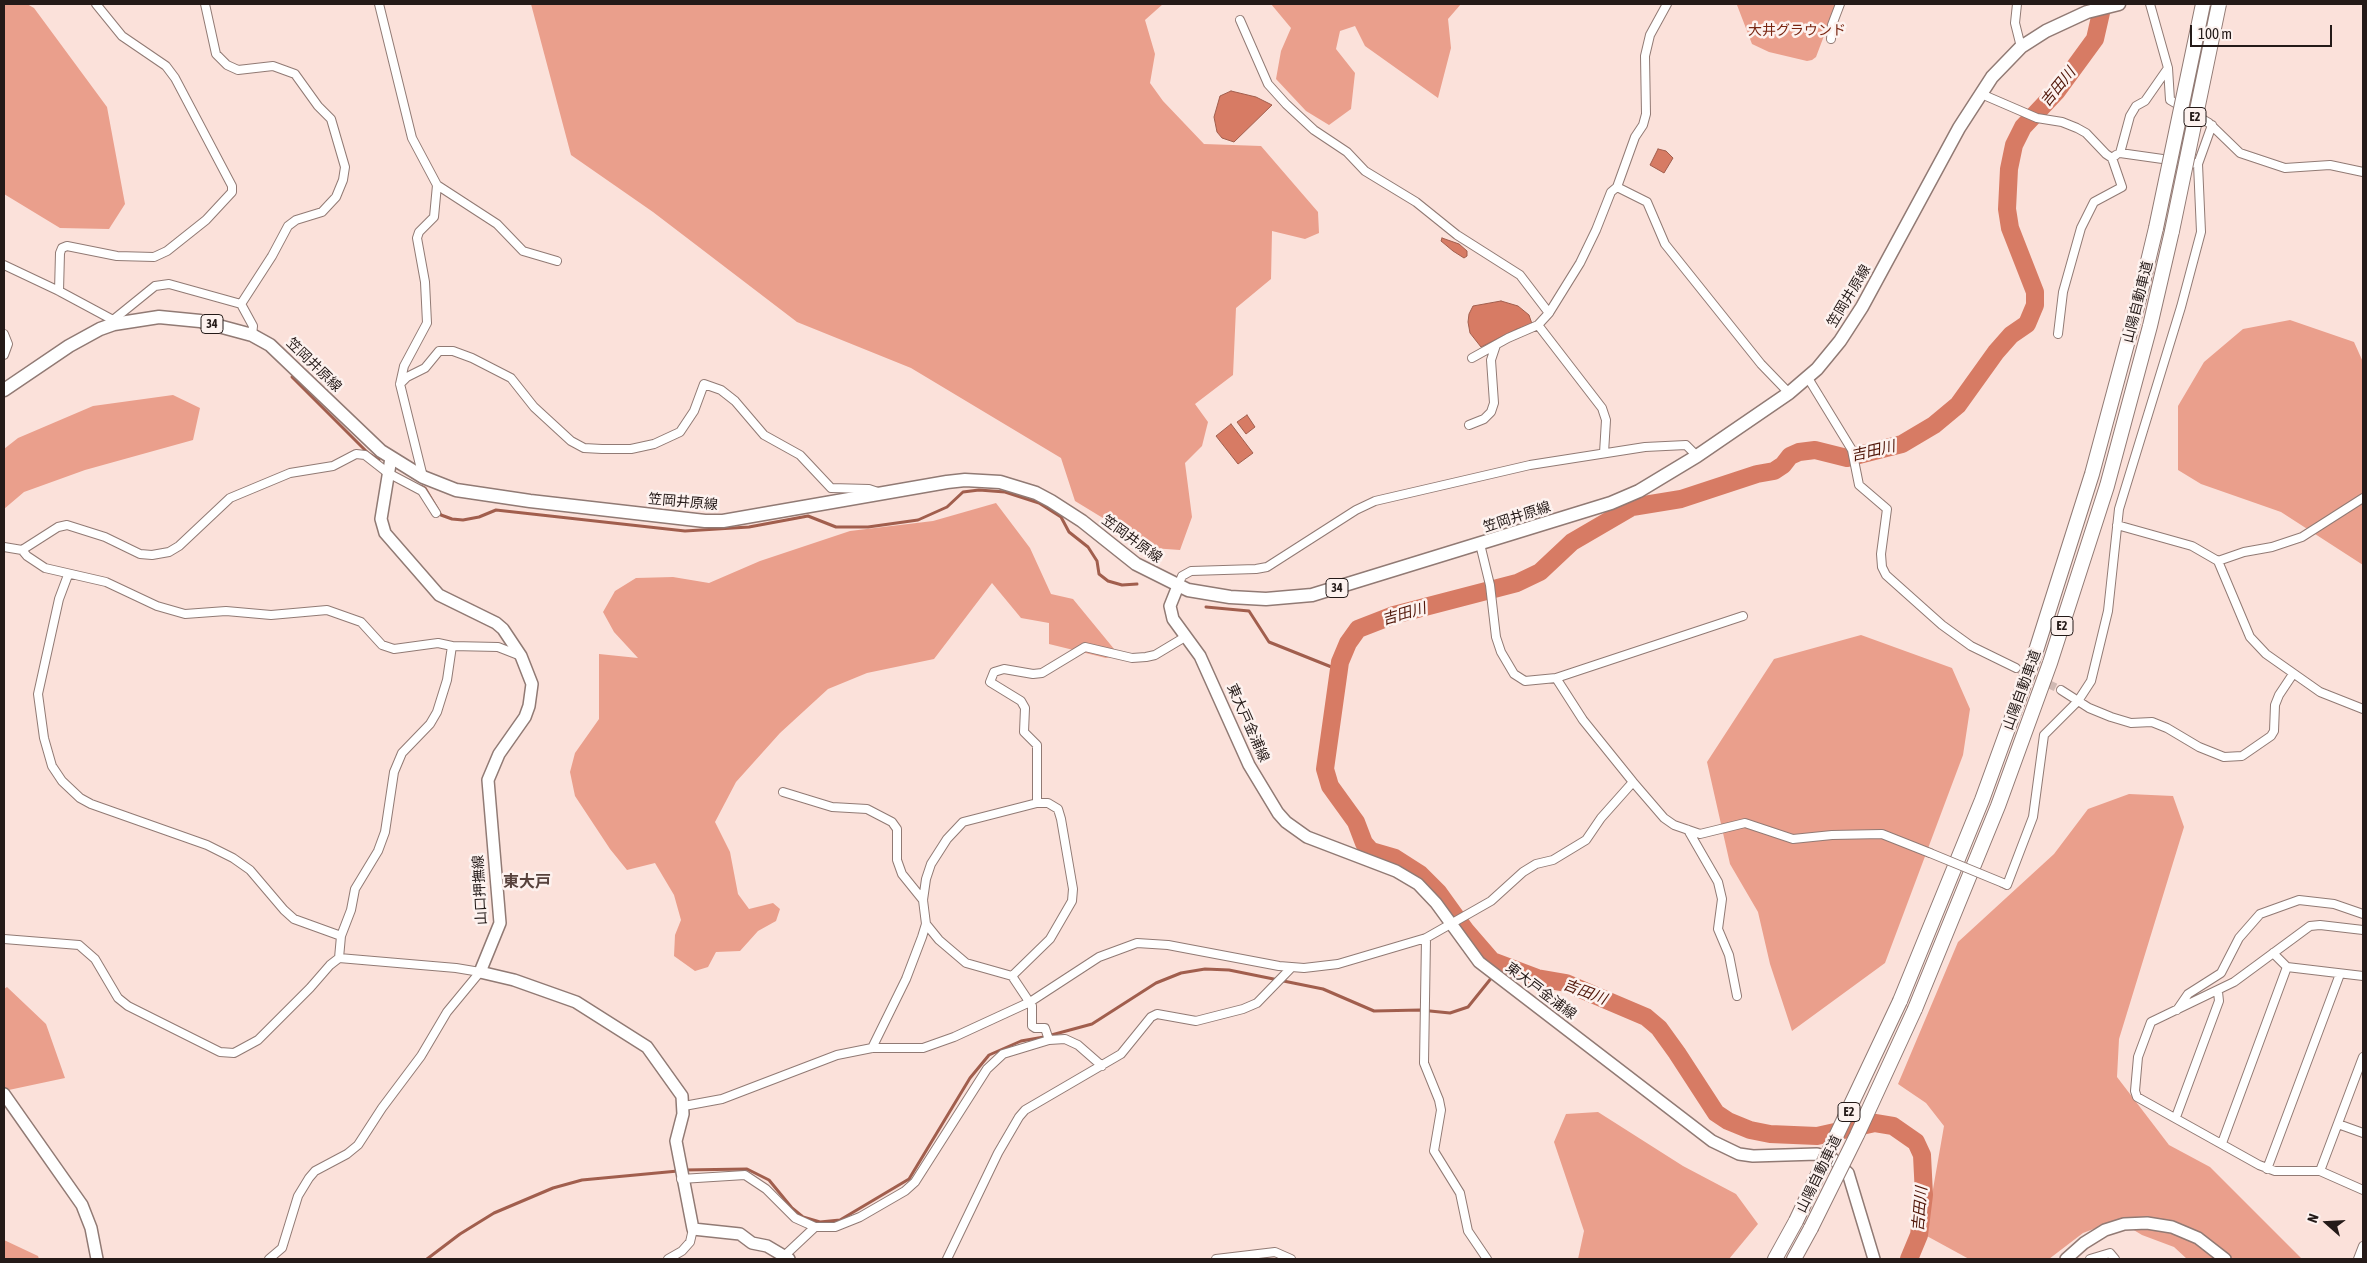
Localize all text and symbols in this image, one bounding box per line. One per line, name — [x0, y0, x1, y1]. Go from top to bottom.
scale bar — [2192, 15, 2334, 47]
park label: 大井グラウンド — [1748, 23, 1846, 39]
text: 100 m — [2198, 25, 2232, 42]
water label: 吉田川 — [2037, 64, 2079, 110]
road number: E2 — [2184, 108, 2206, 126]
street label: 山陽自動車道 — [2120, 259, 2156, 345]
street label: 笠岡井原線 — [1824, 262, 1874, 330]
road number: 34 — [201, 314, 223, 334]
street label: 笠岡井原線 — [283, 335, 345, 395]
water label: 吉田川 — [1849, 437, 1897, 465]
street label: 笠岡井原線 — [647, 491, 719, 513]
street label: 笠岡井原線 — [1481, 498, 1553, 536]
street label: 笠岡井原線 — [1099, 512, 1165, 566]
road number: 34 — [1326, 578, 1348, 598]
water label: 吉田川 — [1380, 599, 1428, 629]
road number: E2 — [2051, 616, 2073, 636]
street label: 山陽自動車道 — [2000, 648, 2044, 732]
street label: 東大戸金浦線 — [1223, 681, 1273, 765]
street label: 山口押撫線 — [470, 855, 490, 925]
district label: 東大戸 — [503, 872, 551, 892]
street label: 東大戸金浦線 — [1502, 959, 1580, 1023]
water label: 吉田川 — [1561, 976, 1609, 1008]
road number: E2 — [1838, 1102, 1860, 1122]
street label: 山陽自動車道 — [1793, 1133, 1845, 1215]
water label: 吉田川 — [1909, 1186, 1931, 1232]
north arrow — [2302, 1198, 2352, 1248]
text: N — [2304, 1212, 2322, 1225]

